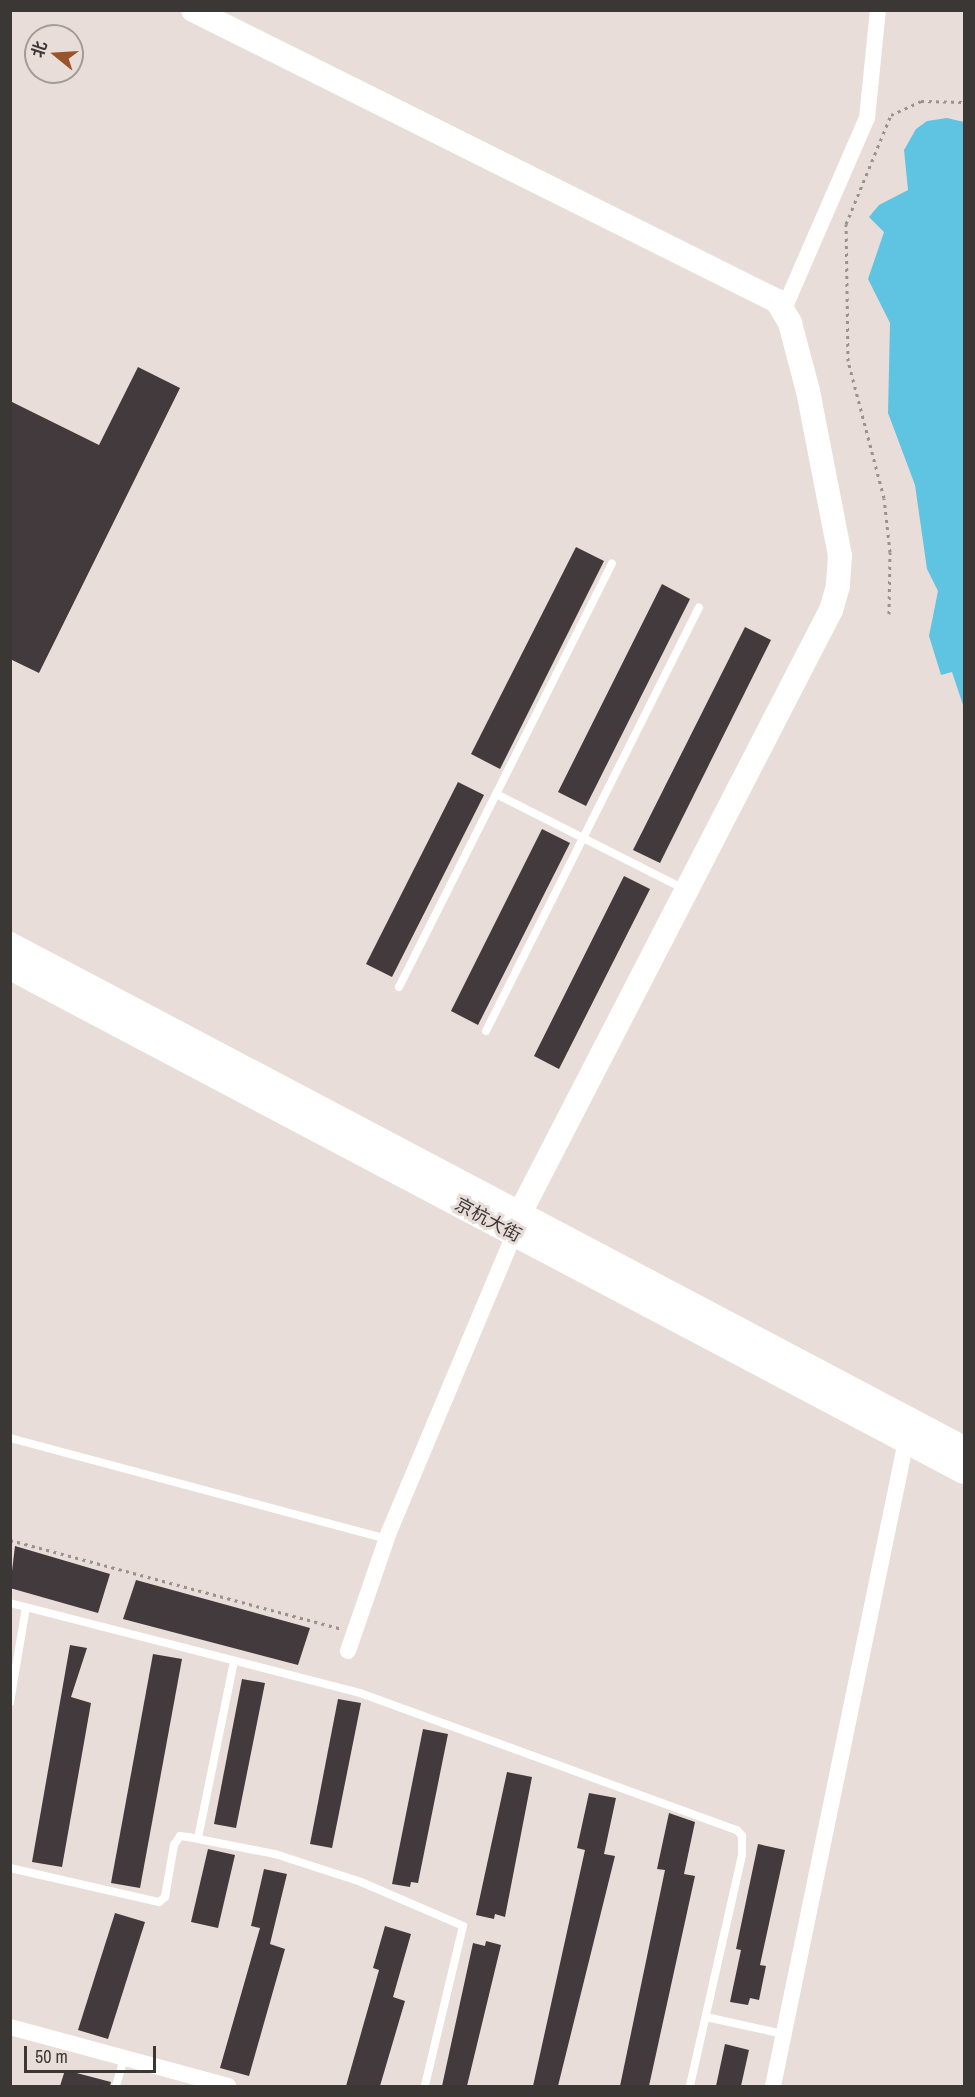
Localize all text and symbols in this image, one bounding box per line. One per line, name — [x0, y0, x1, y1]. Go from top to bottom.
north arrow — [24, 24, 84, 84]
text: 北 — [26, 38, 52, 60]
street label: 京杭大街 — [451, 1194, 525, 1246]
scale bar — [27, 2034, 159, 2072]
text: 50 m — [35, 2044, 68, 2069]

